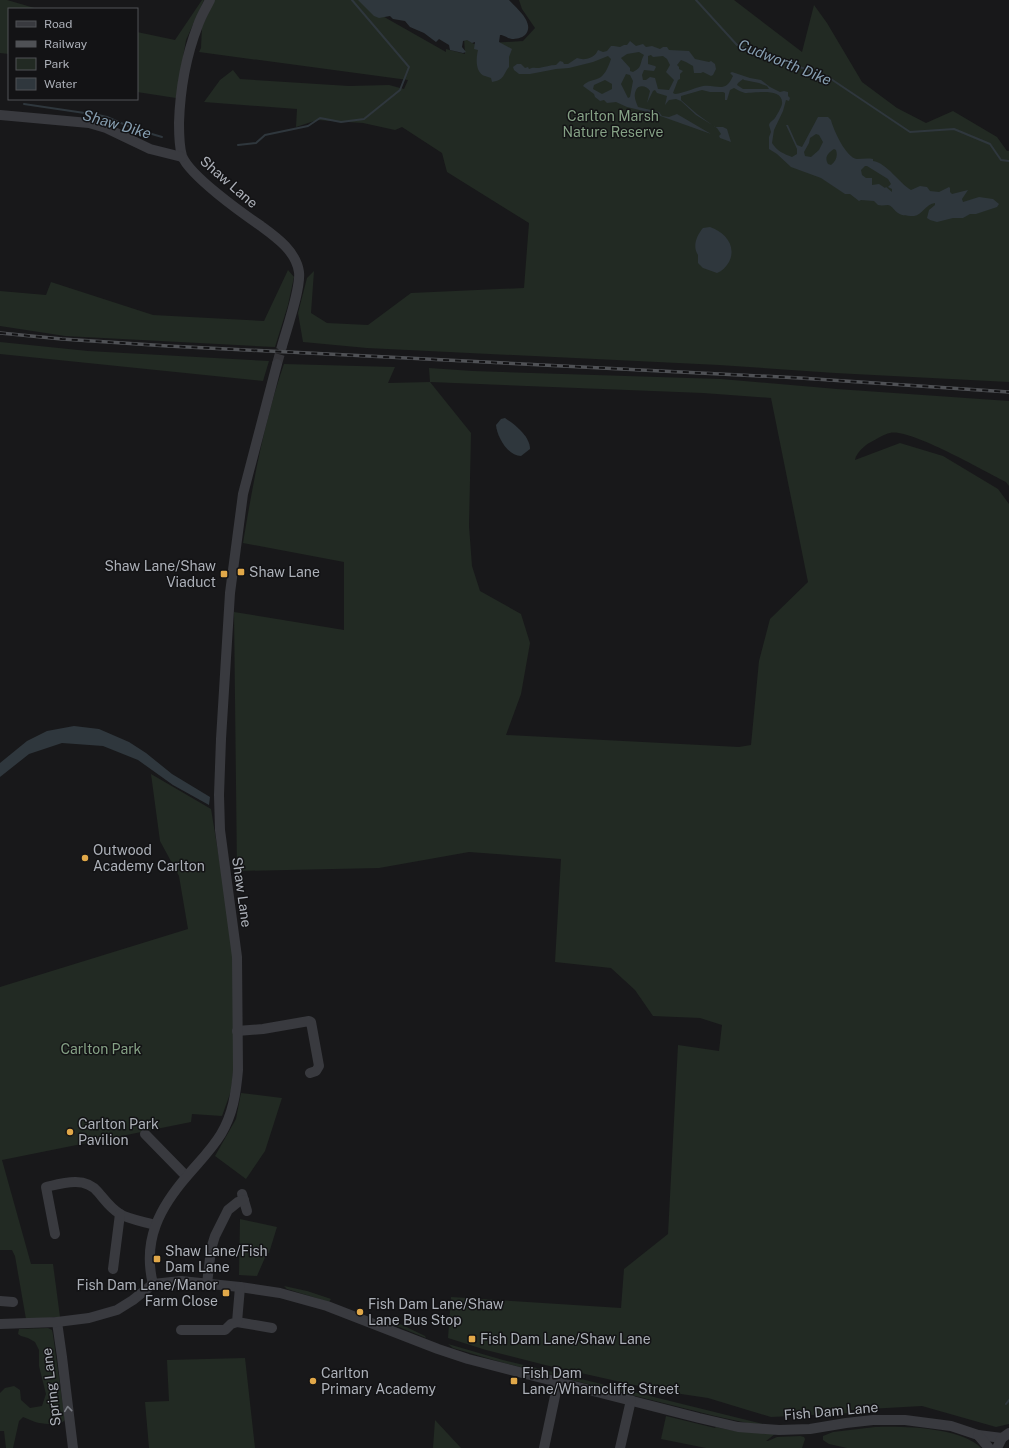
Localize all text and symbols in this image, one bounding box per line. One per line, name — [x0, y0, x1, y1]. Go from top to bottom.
legend — [8, 8, 138, 100]
text: Road — [44, 17, 72, 31]
water label: Cudworth Dike — [736, 36, 834, 88]
text: Railway — [44, 37, 88, 51]
text: Park — [44, 57, 70, 71]
text: Water — [44, 77, 78, 91]
water label: Shaw Dike — [81, 106, 153, 142]
park label: Carlton Marsh Nature Reserve — [563, 108, 663, 140]
street label: Shaw Lane — [197, 153, 261, 211]
place label: Shaw Lane/Shaw Viaduct — [104, 558, 216, 590]
place label: Shaw Lane — [249, 564, 320, 580]
marker: Shaw Lane — [236, 567, 246, 577]
marker: Shaw Lane/Shaw Viaduct — [219, 569, 229, 579]
place label: Outwood Academy Carlton — [93, 842, 205, 874]
marker: Outwood Academy Carlton — [80, 853, 90, 863]
street label: Shaw Lane — [229, 856, 255, 928]
park label: Carlton Park — [61, 1041, 142, 1057]
place label: Carlton Park Pavilion — [78, 1116, 159, 1148]
marker: Carlton Park Pavilion — [65, 1127, 75, 1137]
place label: Shaw Lane/Fish Dam Lane — [165, 1243, 268, 1275]
marker: Shaw Lane/Fish Dam Lane — [152, 1254, 162, 1264]
place label: Fish Dam Lane/Manor Farm Close — [77, 1277, 218, 1309]
marker: Fish Dam Lane/Manor Farm Close — [221, 1288, 231, 1298]
place label: Fish Dam Lane/Shaw Lane Bus Stop — [368, 1296, 504, 1328]
marker: Fish Dam Lane/Shaw Lane Bus Stop — [355, 1307, 365, 1317]
place label: Fish Dam Lane/Shaw Lane — [480, 1331, 651, 1347]
marker: Fish Dam Lane/Shaw Lane — [467, 1334, 477, 1344]
street label: Spring Lane — [38, 1347, 64, 1427]
place label: Carlton Primary Academy — [321, 1365, 436, 1397]
place label: Fish Dam Lane/Wharncliffe Street — [522, 1365, 679, 1397]
marker: Carlton Primary Academy — [308, 1376, 318, 1386]
marker: Fish Dam Lane/Wharncliffe Street — [509, 1376, 519, 1386]
street label: Fish Dam Lane — [783, 1399, 879, 1423]
one-way arrow — [64, 1406, 73, 1412]

